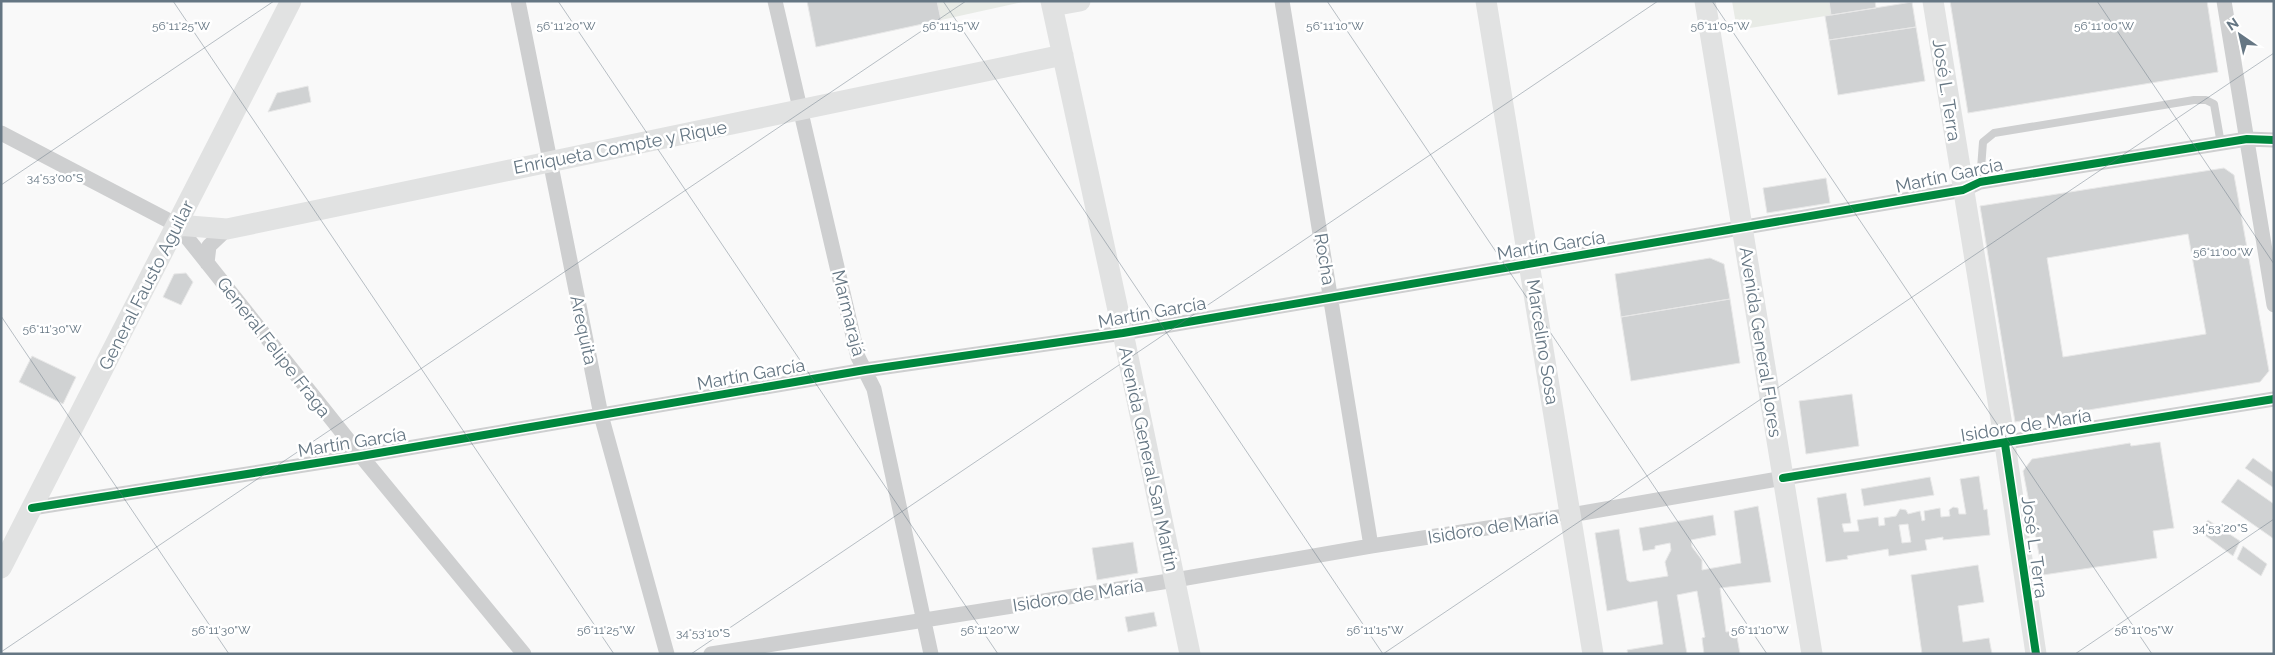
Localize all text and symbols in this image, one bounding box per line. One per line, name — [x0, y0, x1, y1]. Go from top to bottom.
north arrow — [2215, 10, 2265, 60]
text: N — [2224, 15, 2242, 34]
text: 56°11'25"W — [152, 19, 211, 33]
text: 56°11'20"W — [537, 19, 596, 33]
text: 56°11'15"W — [922, 19, 980, 33]
text: 56°11'10"W — [1306, 19, 1364, 33]
text: 56°11'05"W — [1690, 19, 1750, 33]
text: 56°11'00"W — [2074, 19, 2134, 33]
street label: José L. Terra — [1929, 38, 1965, 142]
street label: Enriqueta Compte y Rique — [511, 116, 729, 178]
street label: Martín García — [1893, 153, 2005, 197]
text: 34°53'00"S — [27, 171, 83, 185]
street label: General Fausto Aguilar — [94, 196, 198, 373]
street label: Martín García — [1495, 226, 1607, 264]
street label: Rocha — [1311, 232, 1339, 286]
street label: Avenida General Flores — [1736, 245, 1786, 439]
text: 56°11'00"W — [2193, 245, 2253, 259]
street label: Marmarajá — [828, 268, 870, 358]
street label: General Felipe Fraga — [213, 273, 335, 421]
street label: Marcelino Sosa — [1523, 278, 1563, 406]
street label: Martín García — [1096, 292, 1208, 332]
street label: Arequita — [566, 293, 602, 367]
text: 56°11'30"W — [22, 322, 82, 336]
street label: Avenida General San Martín — [1115, 345, 1183, 573]
street label: Martín García — [695, 354, 807, 394]
street label: Isidoro de María — [1959, 404, 2093, 446]
street label: Martín García — [296, 423, 408, 461]
street label: José L. Terra — [2017, 495, 2053, 599]
street label: Isidoro de María — [1426, 506, 1560, 548]
text: 34°53'20"S — [2192, 521, 2248, 535]
street label: Isidoro de María — [1011, 574, 1145, 616]
text: 56°11'30"W — [191, 623, 251, 637]
text: 56°11'25"W — [577, 623, 636, 637]
text: 56°11'20"W — [961, 623, 1020, 637]
text: 56°11'15"W — [1346, 623, 1404, 637]
text: 56°11'10"W — [1731, 623, 1789, 637]
text: 56°11'05"W — [2114, 623, 2174, 637]
text: 34°53'10"S — [676, 626, 730, 640]

